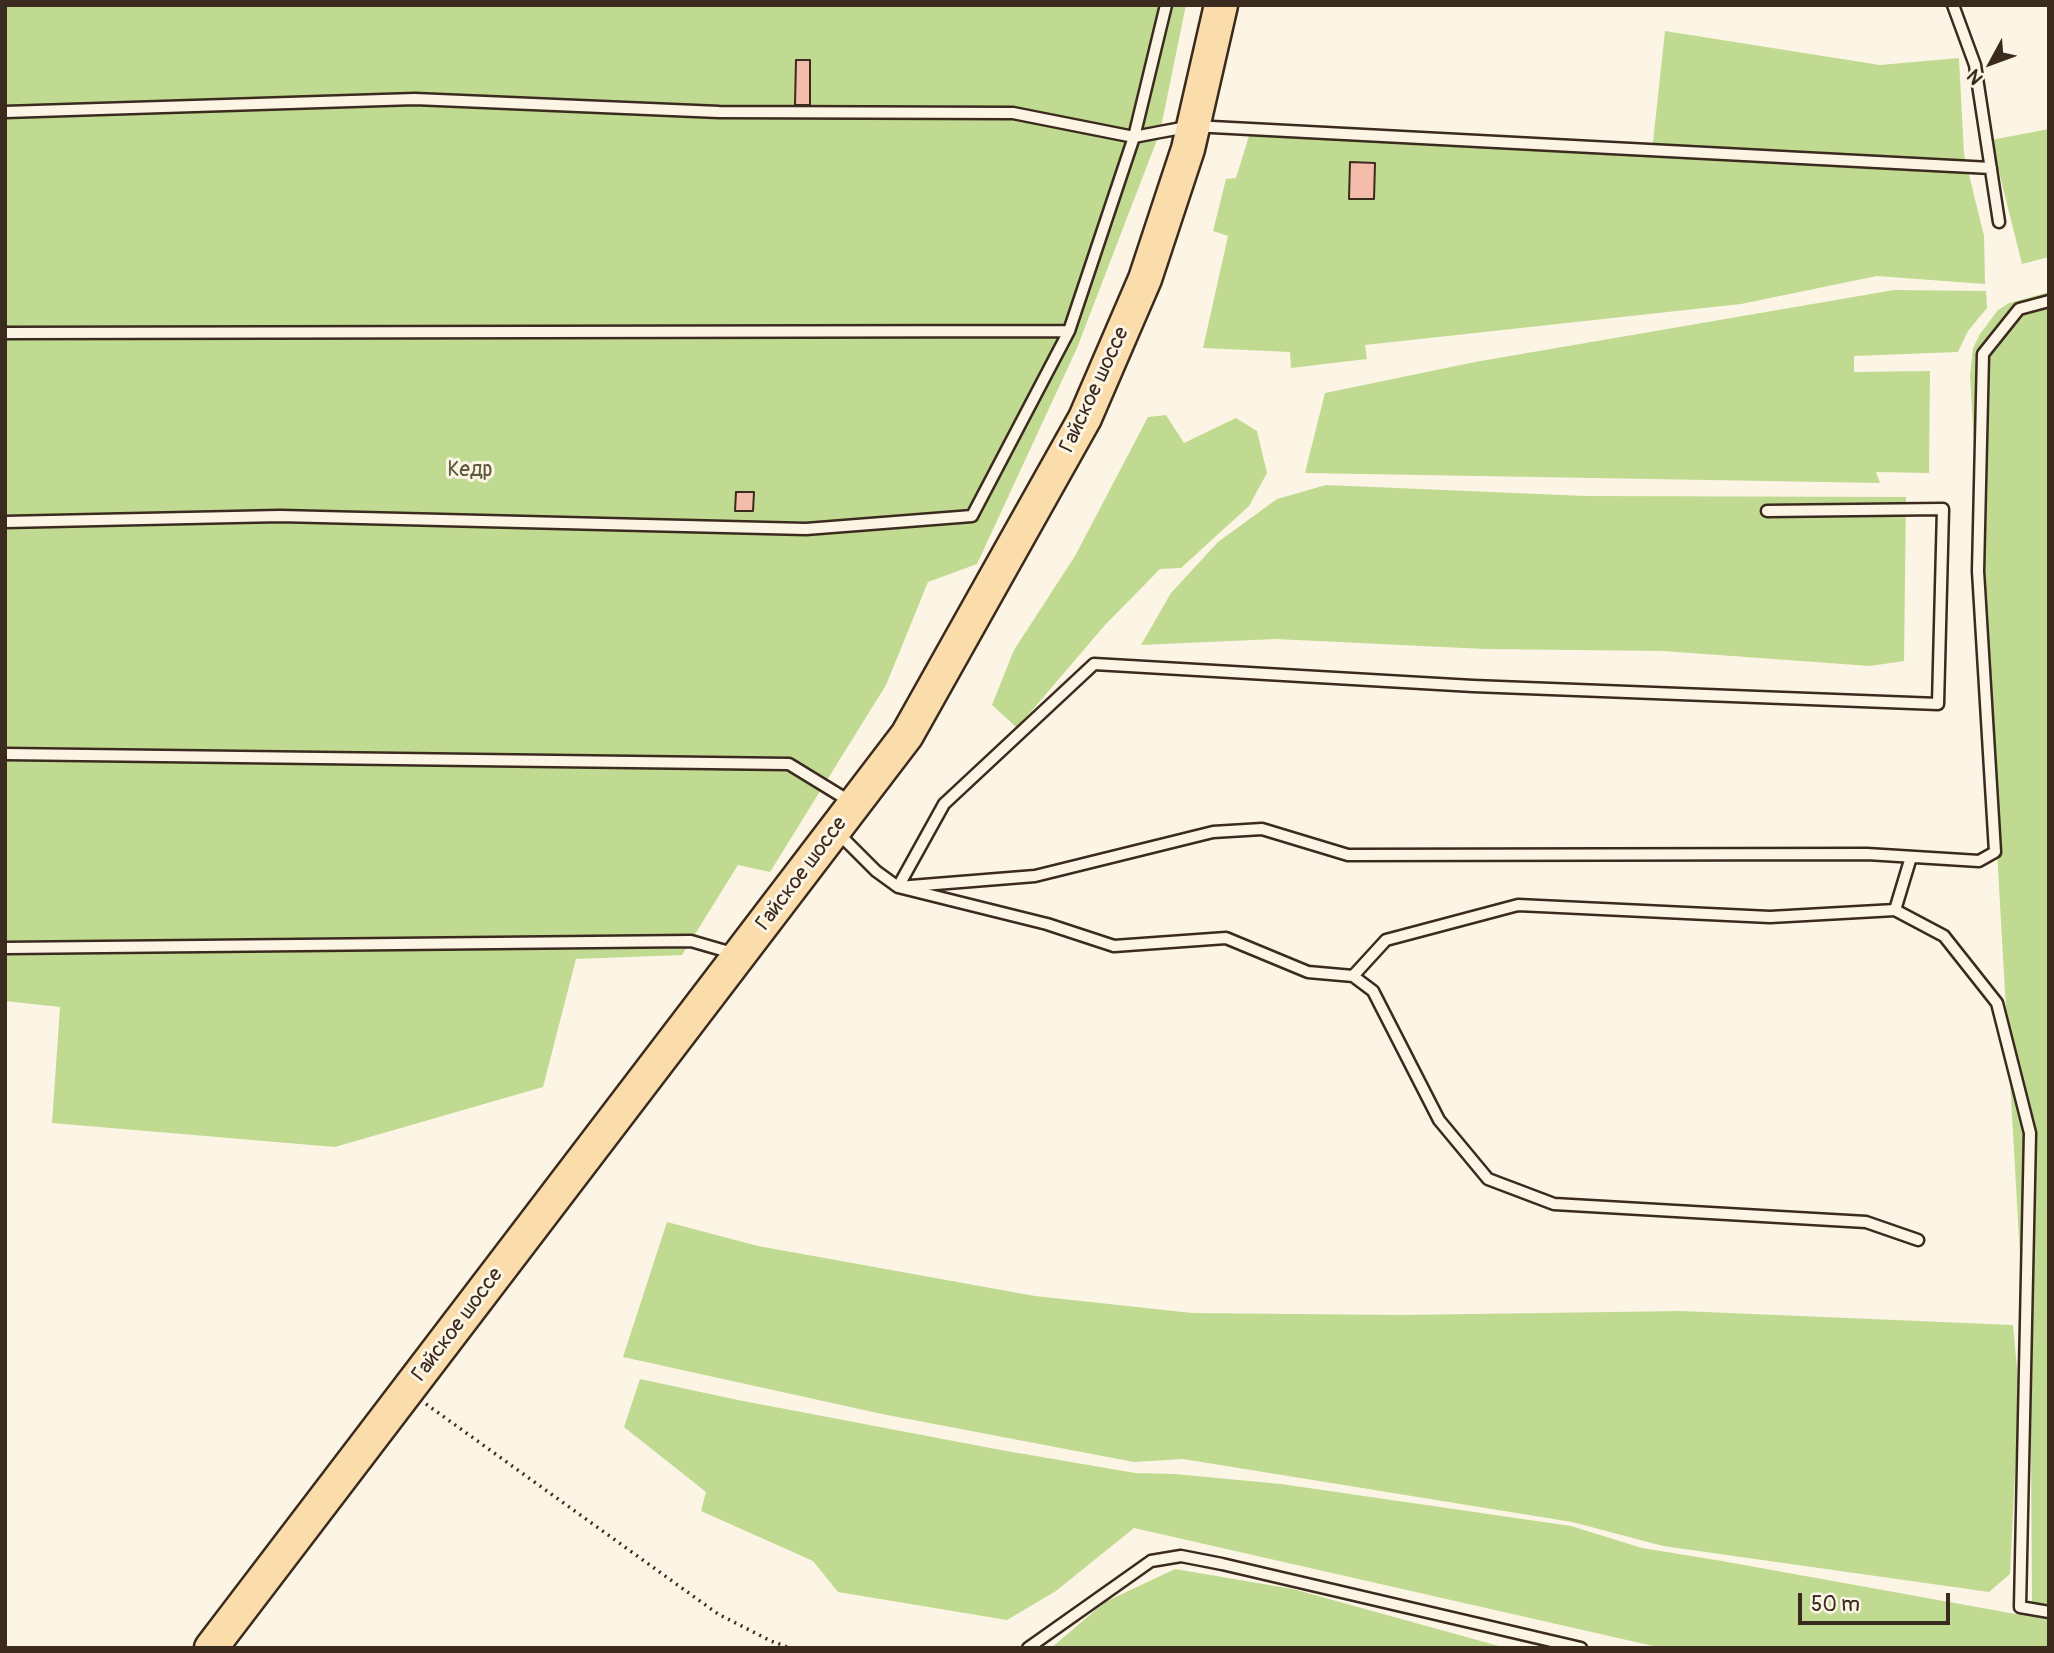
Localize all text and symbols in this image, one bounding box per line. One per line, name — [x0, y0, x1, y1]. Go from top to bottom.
north arrow — [1956, 28, 2026, 98]
text: N — [1962, 64, 1988, 90]
street label: Гайское шоссе — [1055, 323, 1135, 457]
park label: Кедр — [448, 458, 492, 484]
street label: Гайское шоссе — [751, 812, 853, 936]
street label: Гайское шоссе — [407, 1263, 509, 1387]
scale bar — [1802, 1580, 1954, 1624]
text: 50 m — [1811, 1591, 1860, 1618]

